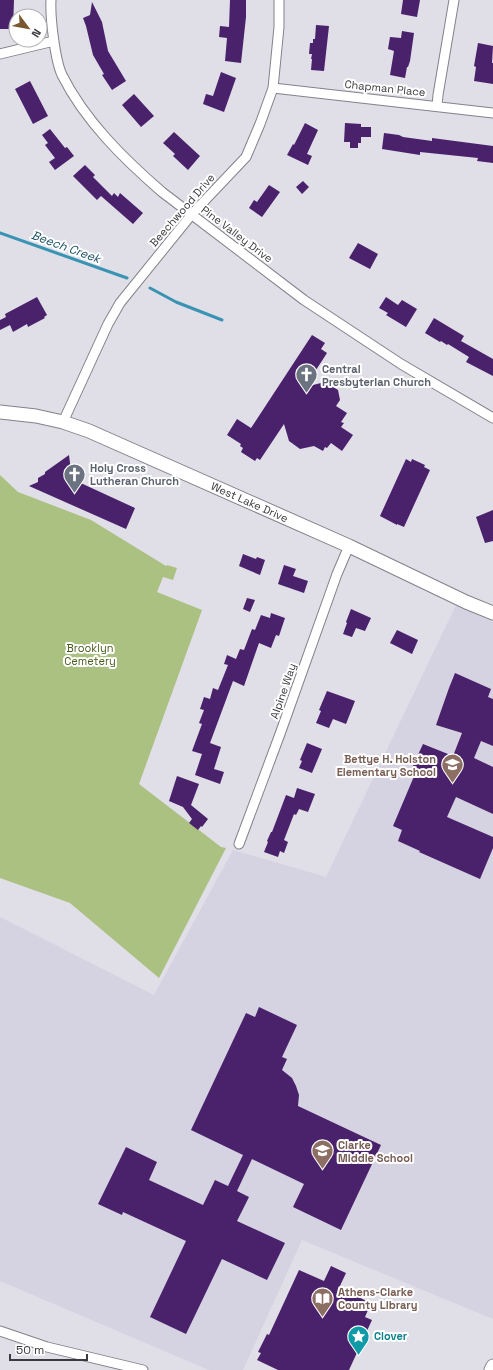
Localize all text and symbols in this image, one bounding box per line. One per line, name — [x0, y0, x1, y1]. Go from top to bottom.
north arrow — [8, 8, 48, 48]
text: N — [29, 26, 44, 40]
street label: Chapman Place — [344, 77, 426, 99]
street label: Beechwood Drive — [146, 171, 218, 249]
street label: Pine Valley Drive — [199, 203, 275, 265]
water label: Beech Creek — [29, 227, 104, 267]
church icon: Central Presbyterian Church — [293, 362, 319, 395]
place label: Central Presbyterian Church — [322, 362, 431, 389]
church icon: Holy Cross Lutheran Church — [62, 461, 88, 494]
place label: Holy Cross Lutheran Church — [90, 461, 179, 488]
street label: West Lake Drive — [209, 479, 291, 525]
park label: Brooklyn Cemetery — [64, 641, 116, 668]
street label: Alpine Way — [267, 661, 299, 721]
place label: Bettye H. Holston Elementary School — [337, 752, 436, 779]
school or university icon: Bettye H. Holston Elementary School — [439, 752, 465, 785]
school or university icon: Clarke Middle School — [310, 1138, 336, 1171]
place label: Clarke Middle School — [338, 1138, 413, 1165]
library icon: Athens-Clarke County Library — [309, 1285, 335, 1318]
place label: Athens-Clarke County Library — [338, 1285, 417, 1312]
place icon: Clover — [345, 1323, 371, 1356]
place label: Clover — [374, 1329, 408, 1343]
scale bar — [10, 1336, 87, 1362]
text: 50 m — [16, 1342, 44, 1358]

